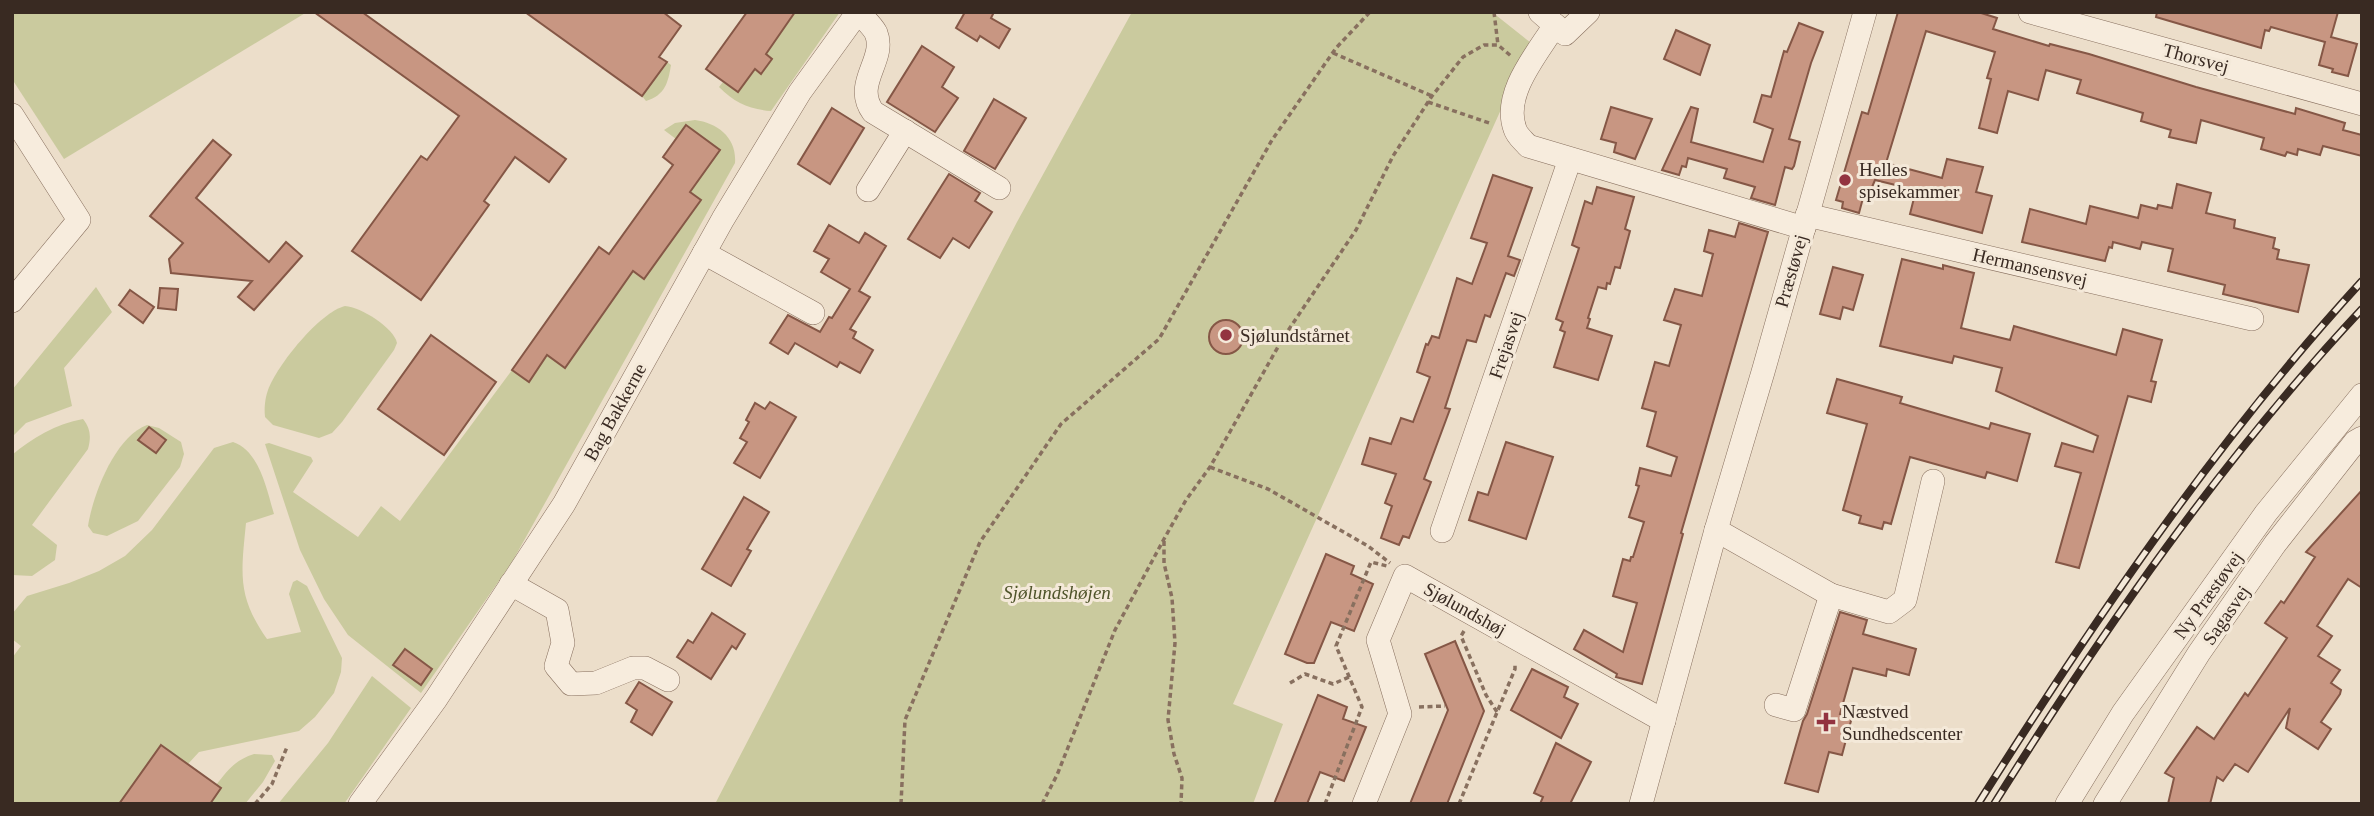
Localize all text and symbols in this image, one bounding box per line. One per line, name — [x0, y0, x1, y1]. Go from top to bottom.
street label: Thorsvej — [2161, 39, 2231, 77]
place label: Helles spisekammer — [1859, 159, 1960, 202]
marker: Helles spisekammer — [1837, 172, 1853, 188]
street label: Præstøvej — [1771, 232, 1811, 310]
street label: Hermansensvej — [1971, 244, 2089, 290]
street label: Frejasvej — [1485, 309, 1527, 381]
place label: Sjølundstårnet — [1240, 325, 1350, 346]
marker: Sjølundstårnet — [1218, 327, 1234, 343]
street label: Bag Bakkerne — [580, 360, 650, 464]
street label: Ny Præstøvej — [2169, 547, 2247, 643]
street label: Sjølundshøj — [1420, 578, 1510, 640]
street label: Sagasvej — [2198, 581, 2254, 649]
park label: Sjølundshøjen — [1003, 582, 1111, 603]
place label: Næstved Sundhedscenter — [1842, 701, 1963, 744]
marker: Næstved Sundhedscenter — [1816, 712, 1836, 732]

